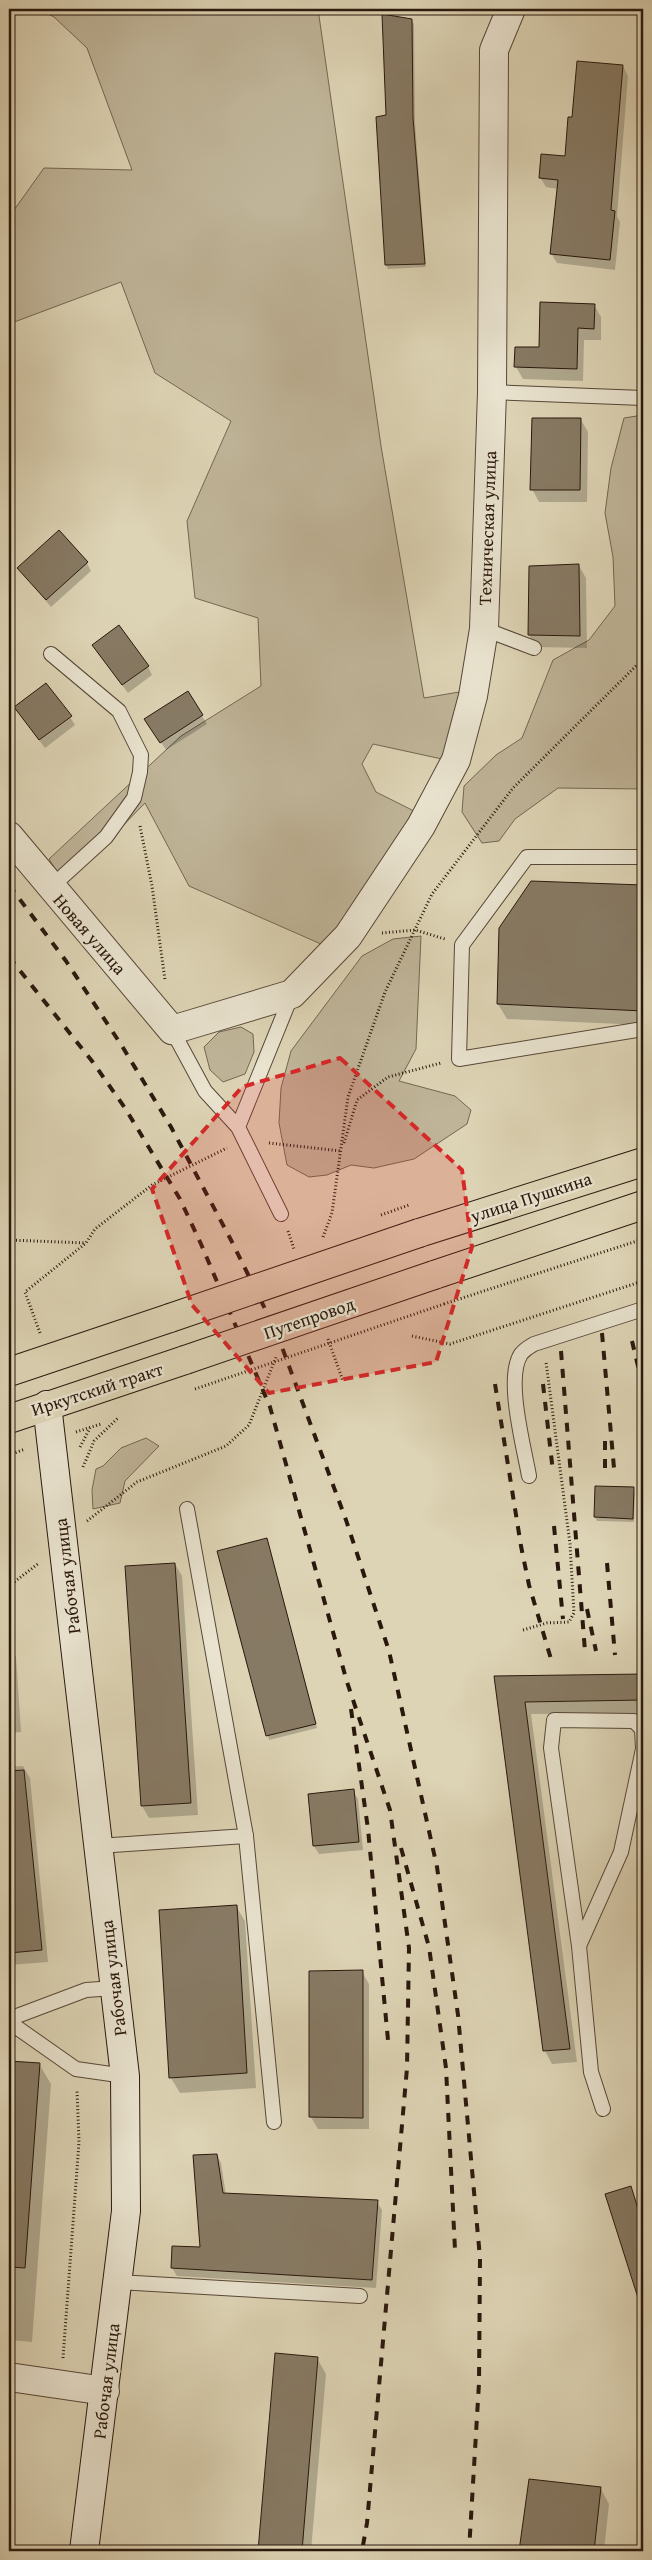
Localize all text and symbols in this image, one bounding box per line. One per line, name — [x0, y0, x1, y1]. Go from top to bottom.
street label: Техническая улица — [471, 450, 503, 606]
street label: Новая улица — [47, 887, 133, 981]
street label: улица Пушкина — [466, 1165, 596, 1230]
street label: Путепровод — [260, 1290, 358, 1346]
street label: Иркутский тракт — [28, 1355, 167, 1423]
street label: Рабочая улица — [46, 1516, 88, 1635]
street label: Рабочая улица — [92, 1918, 134, 2037]
street label: Рабочая улица — [85, 2321, 127, 2440]

